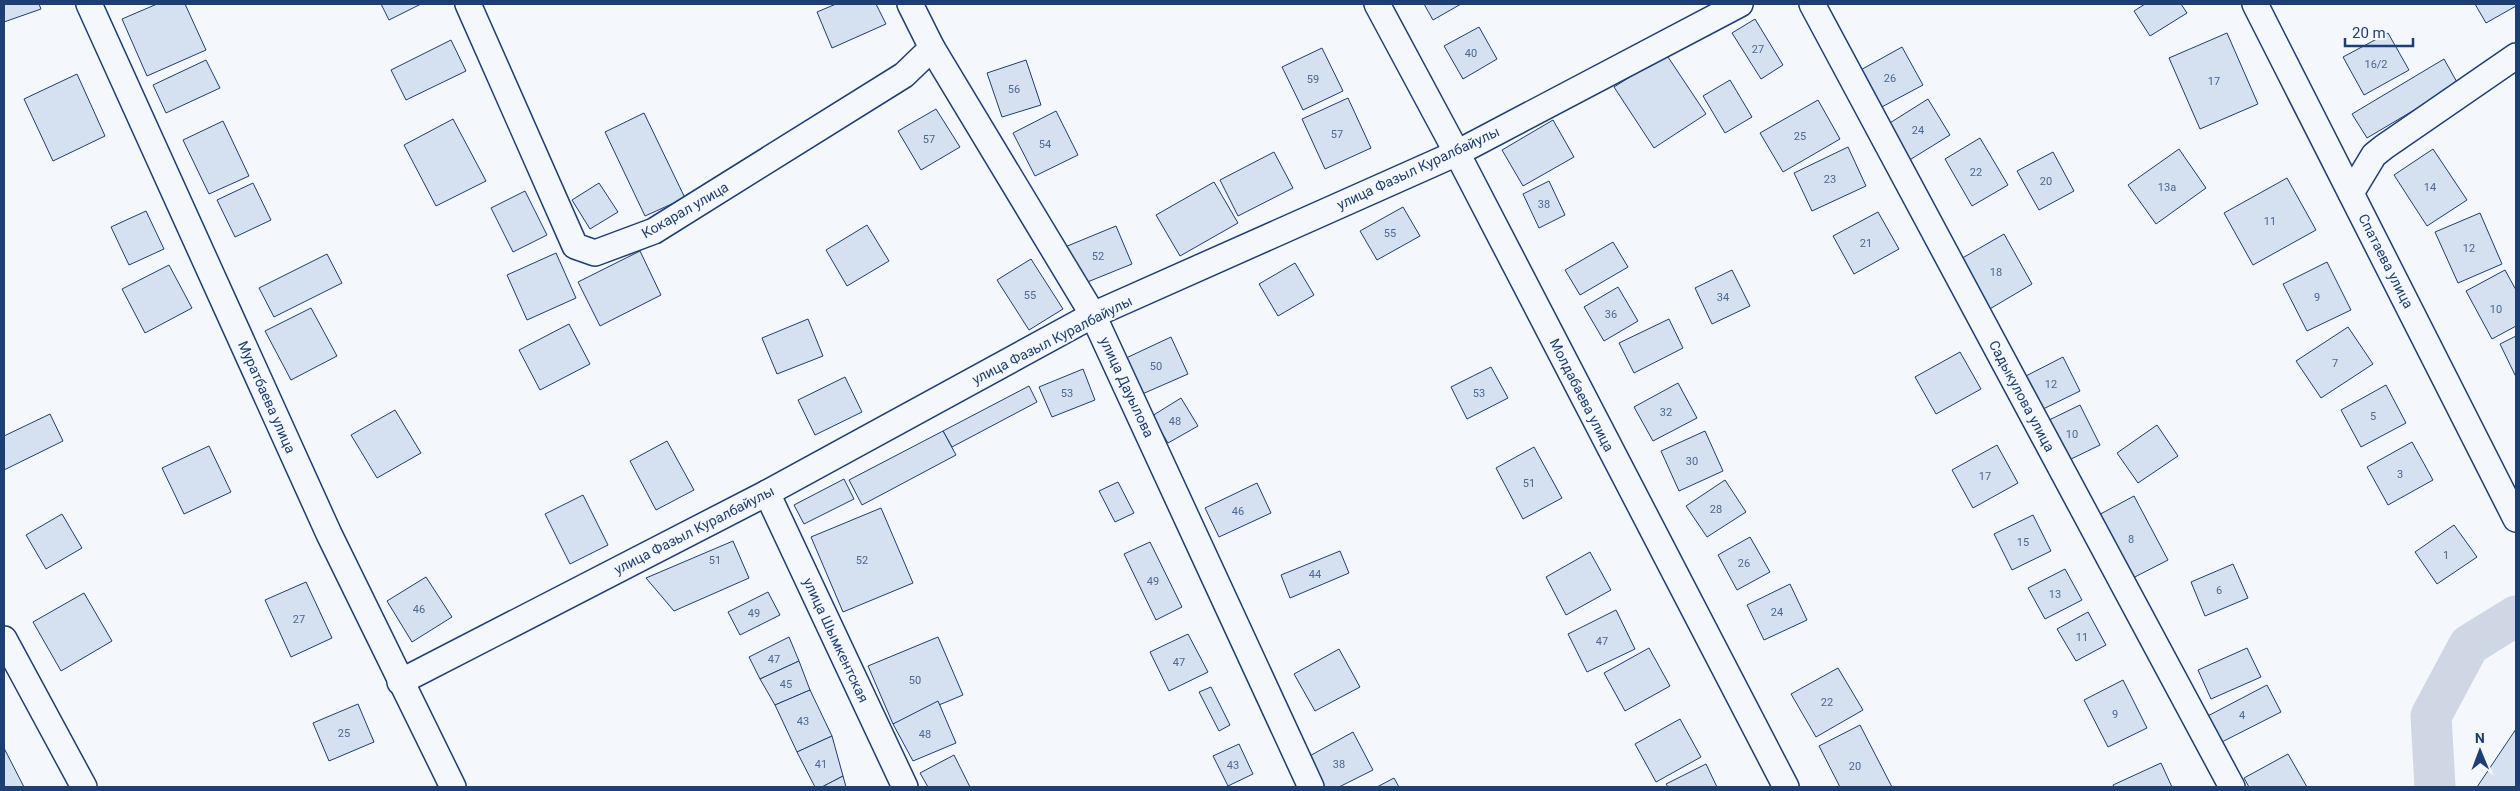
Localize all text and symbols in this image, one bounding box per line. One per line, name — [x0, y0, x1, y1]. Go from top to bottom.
scale bar — [2345, 15, 2412, 47]
text: 20 m — [2352, 24, 2386, 42]
house number: 27 — [1752, 43, 1764, 56]
house number: 40 — [1465, 47, 1477, 60]
house number: 16/2 — [2364, 58, 2388, 71]
house number: 26 — [1884, 72, 1896, 85]
house number: 59 — [1307, 73, 1319, 86]
house number: 17 — [2208, 75, 2220, 88]
house number: 56 — [1008, 83, 1020, 96]
street label: улица Фазыл Куралбайулы — [1334, 123, 1502, 213]
house number: 24 — [1912, 124, 1924, 137]
house number: 57 — [1331, 128, 1343, 141]
house number: 25 — [1794, 130, 1806, 143]
house number: 57 — [923, 133, 935, 146]
house number: 54 — [1039, 138, 1051, 151]
house number: 22 — [1970, 166, 1982, 179]
house number: 23 — [1824, 173, 1836, 186]
house number: 20 — [2040, 175, 2052, 188]
street label: Кокарал улица — [639, 179, 731, 241]
house number: 13а — [2158, 181, 2176, 194]
house number: 14 — [2424, 181, 2436, 194]
house number: 38 — [1538, 198, 1550, 211]
street label: Спатаева улица — [2355, 211, 2417, 311]
house number: 11 — [2264, 215, 2276, 228]
house number: 55 — [1384, 227, 1396, 240]
house number: 21 — [1860, 237, 1872, 250]
house number: 12 — [2463, 242, 2475, 255]
house number: 52 — [1092, 250, 1104, 263]
house number: 18 — [1990, 266, 2002, 279]
house number: 55 — [1024, 289, 1036, 302]
house number: 34 — [1717, 291, 1729, 304]
house number: 9 — [2314, 291, 2320, 304]
street label: улица Фазыл Куралбайулы — [969, 293, 1135, 387]
house number: 10 — [2490, 303, 2502, 316]
house number: 36 — [1605, 308, 1617, 321]
street label: улица Дауылова — [1097, 334, 1157, 440]
street label: Молдабаева улица — [1547, 336, 1617, 454]
street label: Муратбаева улица — [235, 338, 299, 456]
street label: Садыкулова улица — [1986, 338, 2058, 454]
house number: 7 — [2332, 357, 2338, 370]
house number: 50 — [1150, 360, 1162, 373]
house number: 12 — [2045, 378, 2057, 391]
house number: 53 — [1061, 387, 1073, 400]
house number: 53 — [1473, 387, 1485, 400]
house number: 32 — [1660, 406, 1672, 419]
house number: 5 — [2370, 410, 2376, 423]
house number: 48 — [1169, 415, 1181, 428]
house number: 10 — [2066, 428, 2078, 441]
house number: 30 — [1686, 455, 1698, 468]
house number: 3 — [2397, 468, 2403, 481]
house number: 17 — [1979, 470, 1991, 483]
house number: 51 — [1523, 477, 1535, 490]
street label: улица Фазыл Куралбайулы — [611, 483, 777, 577]
house number: 28 — [1710, 503, 1722, 516]
house number: 46 — [1232, 505, 1244, 518]
house number: 8 — [2128, 533, 2134, 546]
house number: 15 — [2017, 536, 2029, 549]
house number: 1 — [2443, 549, 2449, 562]
house number: 51 — [709, 554, 721, 567]
house number: 52 — [856, 554, 868, 567]
house number: 26 — [1738, 557, 1750, 570]
house number: 44 — [1309, 568, 1321, 581]
street label: улица Шымкентская — [800, 575, 872, 705]
house number: 49 — [1147, 575, 1159, 588]
house number: 6 — [2216, 584, 2222, 597]
house number: 13 — [2049, 588, 2061, 601]
house number: 46 — [413, 603, 425, 616]
house number: 24 — [1771, 606, 1783, 619]
house number: 49 — [748, 607, 760, 620]
house number: 27 — [293, 613, 305, 626]
house number: 11 — [2076, 631, 2088, 644]
house number: 47 — [1596, 635, 1608, 648]
house number: 47 — [768, 653, 780, 666]
house number: 47 — [1173, 656, 1185, 669]
house number: 50 — [909, 674, 921, 687]
house number: 45 — [780, 678, 792, 691]
house number: 22 — [1821, 696, 1833, 709]
house number: 9 — [2112, 708, 2118, 721]
house number: 4 — [2239, 709, 2245, 722]
house number: 43 — [797, 715, 809, 728]
north arrow — [2455, 726, 2505, 776]
house number: 25 — [338, 727, 350, 740]
house number: 48 — [919, 728, 931, 741]
text: N — [2475, 730, 2485, 746]
house number: 41 — [815, 758, 827, 771]
house number: 38 — [1333, 758, 1345, 771]
house number: 43 — [1227, 759, 1239, 772]
house number: 20 — [1849, 760, 1861, 773]

